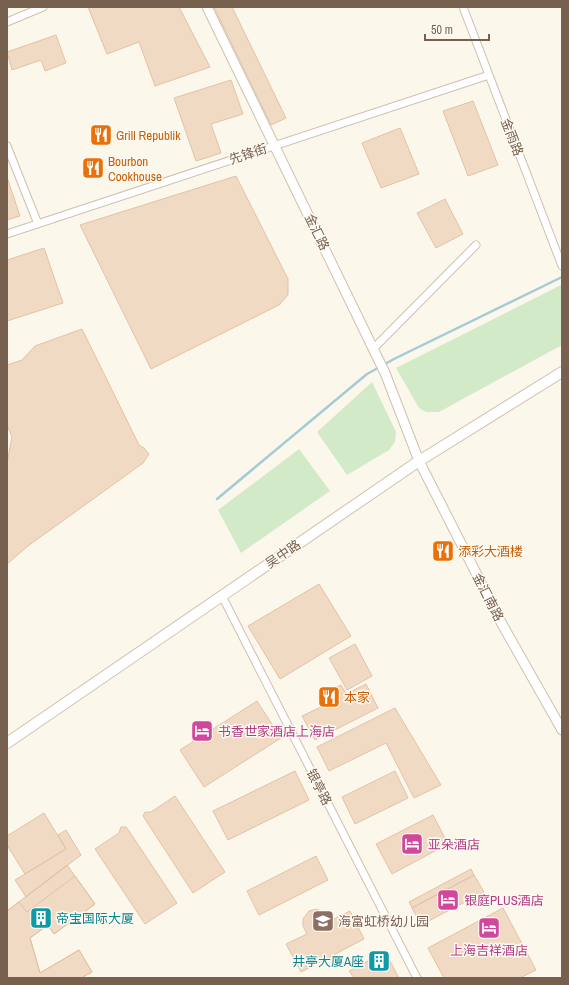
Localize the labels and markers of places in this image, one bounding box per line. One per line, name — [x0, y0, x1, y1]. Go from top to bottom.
restaurant icon: Grill Republik — [88, 122, 114, 148]
place label: Grill Republik — [116, 127, 181, 144]
place label: Bourbon Cookhouse — [108, 153, 162, 185]
restaurant icon: Bourbon Cookhouse — [80, 155, 106, 181]
restaurant icon: 添彩大酒楼 — [430, 538, 456, 564]
place label: 添彩大酒楼 — [458, 543, 523, 560]
restaurant icon: 本家 — [316, 684, 342, 710]
place label: 本家 — [344, 689, 370, 706]
hotel icon: 书香世家酒店上海店 — [189, 718, 215, 744]
place label: 书香世家酒店上海店 — [218, 723, 335, 740]
hotel icon: 亚朵酒店 — [399, 831, 425, 857]
place label: 亚朵酒店 — [428, 836, 480, 853]
hotel icon: 银庭PLUS酒店 — [435, 887, 461, 913]
place label: 银庭PLUS酒店 — [464, 892, 544, 909]
building icon: 帝宝国际大厦 — [28, 905, 54, 931]
school or university icon: 海富虹桥幼儿园 — [310, 908, 336, 934]
place label: 帝宝国际大厦 — [56, 910, 134, 927]
place label: 海富虹桥幼儿园 — [338, 913, 429, 930]
hotel icon: 上海吉祥酒店 — [476, 915, 502, 941]
place label: 上海吉祥酒店 — [450, 942, 528, 959]
building icon: 井亭大厦A座 — [366, 948, 392, 974]
place label: 井亭大厦A座 — [292, 953, 364, 970]

